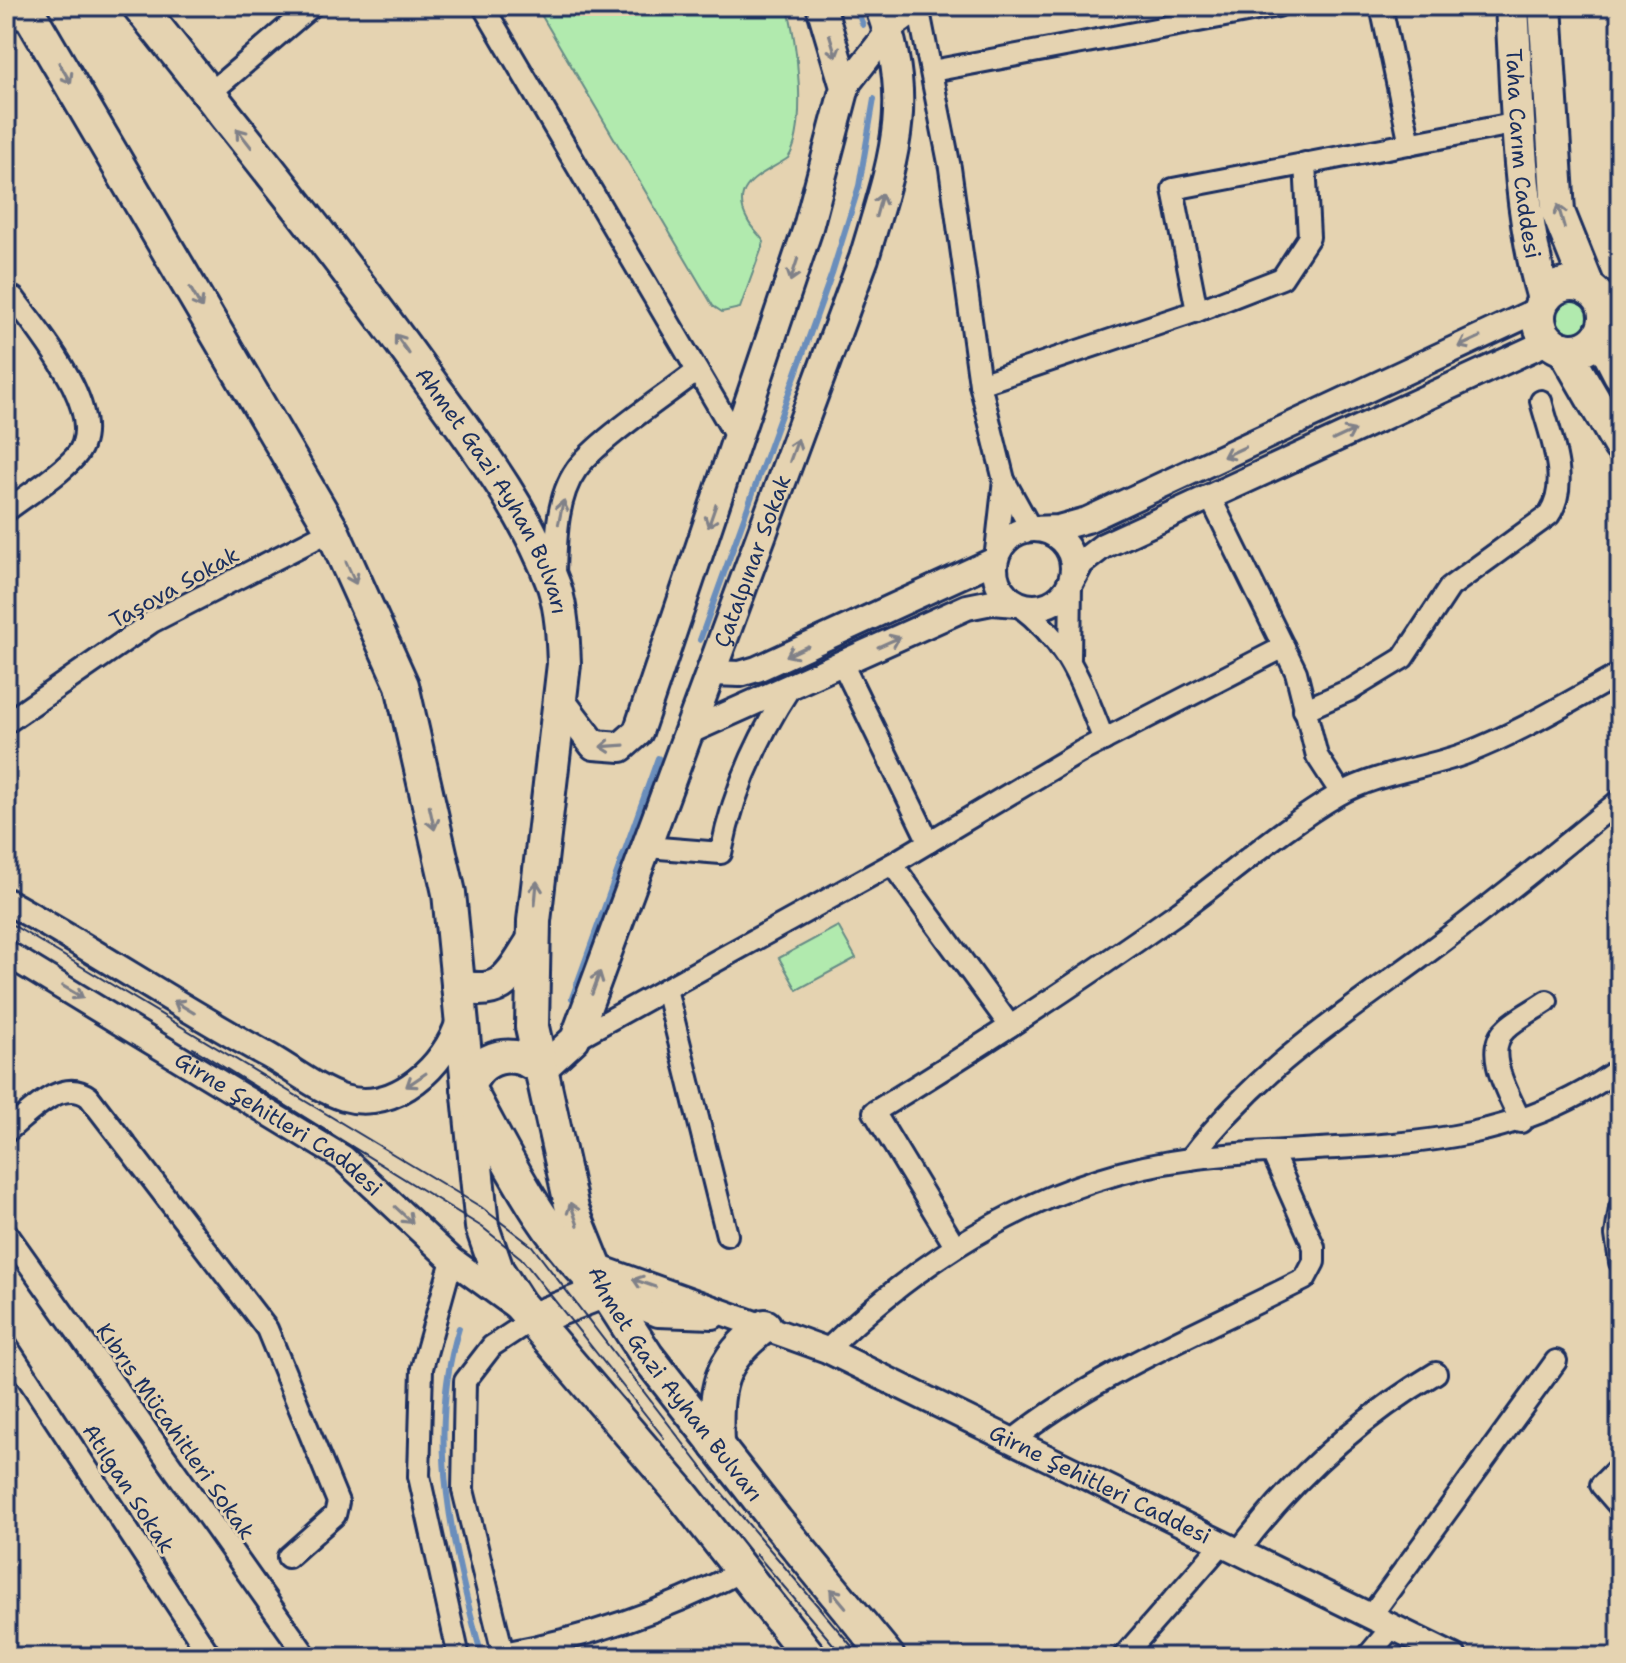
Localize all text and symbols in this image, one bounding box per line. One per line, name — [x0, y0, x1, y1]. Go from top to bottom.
one-way arrow — [826, 33, 841, 59]
street label: Taha Carım Caddesi — [1499, 48, 1548, 261]
one-way arrow — [57, 61, 73, 84]
one-way arrow — [235, 128, 252, 149]
one-way arrow — [872, 192, 887, 218]
one-way arrow — [1553, 204, 1568, 230]
one-way arrow — [786, 256, 801, 282]
one-way arrow — [188, 286, 204, 309]
one-way arrow — [394, 334, 411, 355]
one-way arrow — [1457, 335, 1481, 350]
street label: Ahmet Gazi Ayhan Bulvarı — [409, 361, 574, 616]
one-way arrow — [1332, 427, 1356, 442]
one-way arrow — [787, 438, 802, 463]
one-way arrow — [1222, 445, 1246, 460]
street label: Çatalpınar Sokak — [707, 470, 798, 651]
one-way arrow — [554, 500, 569, 525]
one-way arrow — [703, 504, 718, 529]
street label: Taşova Sokak — [104, 540, 244, 635]
one-way arrow — [344, 560, 359, 584]
one-way arrow — [876, 634, 901, 649]
one-way arrow — [785, 644, 809, 659]
one-way arrow — [600, 738, 626, 753]
one-way arrow — [425, 805, 440, 831]
one-way arrow — [529, 880, 544, 907]
one-way arrow — [590, 971, 604, 996]
one-way arrow — [61, 985, 84, 1001]
one-way arrow — [173, 999, 196, 1015]
street label: Girne Şehitleri Caddesi — [169, 1045, 389, 1203]
one-way arrow — [406, 1072, 428, 1088]
one-way arrow — [566, 1202, 581, 1227]
one-way arrow — [394, 1205, 414, 1224]
street label: Ahmet Gazi Ayhan Bulvarı — [582, 1262, 770, 1508]
one-way arrow — [631, 1275, 656, 1290]
street label: Kıbrıs Mücahitleri Sokak — [90, 1317, 261, 1545]
street label: Atılgan Sokak — [76, 1418, 181, 1559]
street label: Girne Şehitleri Caddesi — [984, 1418, 1216, 1551]
one-way arrow — [829, 1588, 847, 1609]

